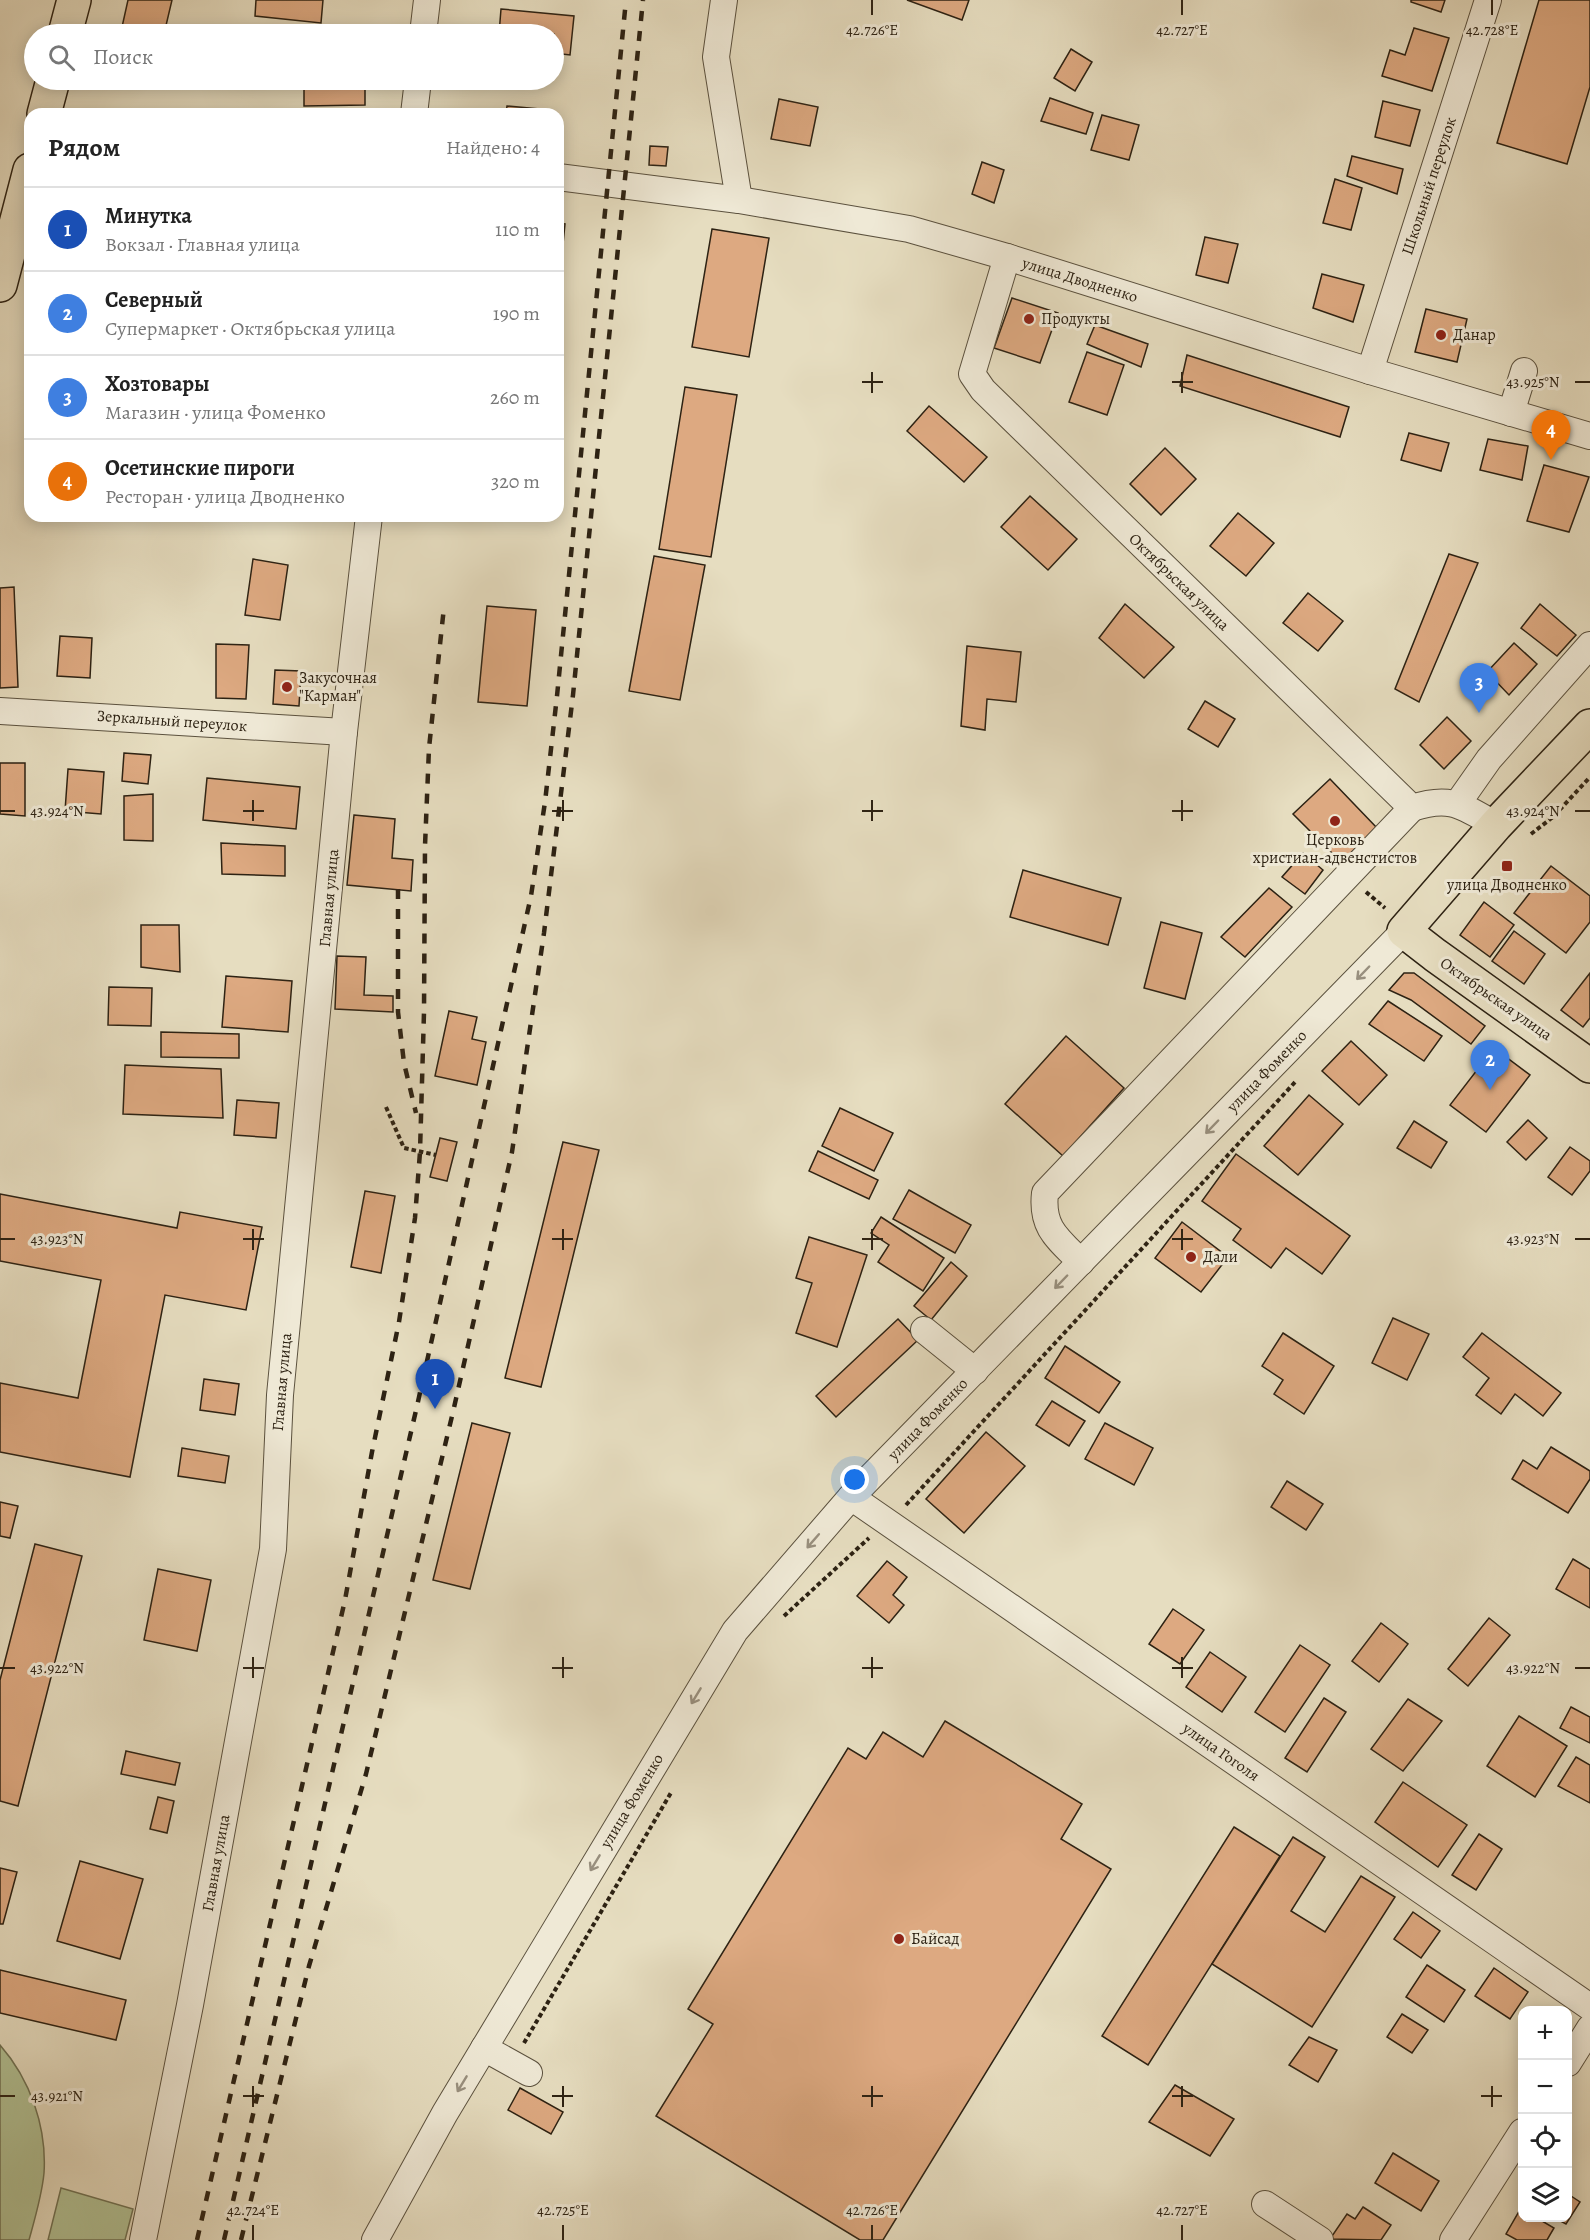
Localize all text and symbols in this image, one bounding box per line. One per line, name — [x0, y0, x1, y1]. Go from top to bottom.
text: 42.726°E — [846, 20, 898, 40]
text: 42.727°E — [1156, 20, 1208, 40]
text: 42.728°E — [1466, 20, 1518, 40]
search box — [24, 24, 564, 90]
icon: search — [45, 41, 78, 74]
text: Поиск — [93, 42, 153, 72]
street label: Школьный переулок — [1396, 114, 1462, 258]
text: Рядом — [48, 130, 120, 165]
text: Найдено: 4 — [446, 134, 540, 161]
text: Минутка — [105, 201, 192, 231]
text: 1 — [64, 216, 71, 243]
text: 110 m — [495, 216, 540, 243]
text: Вокзал · Главная улица — [105, 231, 300, 258]
street label: улица Дводненко — [1019, 252, 1140, 308]
text: Северный — [105, 285, 203, 315]
text: 2 — [63, 300, 72, 327]
text: 190 m — [493, 300, 540, 327]
place label: Продукты — [1041, 308, 1110, 330]
marker: Продукты — [1022, 312, 1036, 326]
text: Супермаркет · Октябрьская улица — [105, 315, 395, 342]
place label: Данар — [1453, 324, 1496, 346]
marker: Данар — [1434, 328, 1448, 342]
text: Хозтовары — [105, 369, 210, 399]
text: 43.925°N — [1506, 372, 1560, 392]
text: 3 — [63, 384, 72, 411]
text: 260 m — [490, 384, 540, 411]
text: Магазин · улица Фоменко — [105, 399, 326, 426]
pin: 4 — [1532, 410, 1570, 460]
text: Осетинские пироги — [105, 453, 295, 483]
text: 4 — [63, 468, 72, 495]
text: 320 m — [491, 468, 540, 495]
text: Ресторан · улица Дводненко — [105, 483, 345, 510]
street label: Октябрьская улица — [1124, 528, 1235, 636]
pin: 3 — [1460, 664, 1498, 713]
place label: Закусочная "Карман" — [299, 667, 377, 707]
marker: Закусочная "Карман" — [280, 680, 294, 694]
street label: Зеркальный переулок — [96, 705, 248, 737]
text: 43.924°N — [30, 801, 84, 821]
text: 43.924°N — [1506, 801, 1560, 821]
marker: Церковь христиан-адвенстистов — [1328, 814, 1342, 828]
place label: Церковь христиан-адвенстистов — [1253, 829, 1417, 869]
street label: Главная улица — [314, 847, 344, 948]
marker: улица Дводненко — [1500, 859, 1514, 873]
place label: улица Дводненко — [1446, 874, 1567, 896]
street label: Октябрьская улица — [1436, 952, 1557, 1046]
one-way arrow — [1356, 965, 1370, 980]
street label: улица Фоменко — [1221, 1025, 1312, 1118]
pin: 2 — [1470, 1040, 1510, 1090]
one-way arrow — [1205, 1120, 1219, 1135]
text: 43.923°N — [30, 1229, 84, 1249]
text: 43.923°N — [1506, 1229, 1560, 1249]
place label: Дали — [1203, 1246, 1238, 1268]
marker: Дали — [1184, 1250, 1198, 1264]
one-way arrow — [1054, 1274, 1069, 1289]
street label: Главная улица — [267, 1331, 297, 1432]
pin: 1 — [416, 1360, 454, 1409]
street label: улица Фоменко — [882, 1373, 973, 1466]
your location — [840, 1465, 869, 1494]
one-way arrow — [806, 1533, 820, 1548]
text: 43.922°N — [30, 1658, 84, 1678]
text: 43.922°N — [1506, 1658, 1560, 1678]
one-way arrow — [689, 1687, 701, 1704]
street label: улица Гоголя — [1177, 1717, 1264, 1787]
street label: улица Фоменко — [595, 1750, 669, 1853]
street label: Главная улица — [197, 1812, 235, 1913]
one-way arrow — [589, 1854, 601, 1871]
place label: Байсад — [911, 1928, 959, 1950]
marker: Байсад — [892, 1932, 906, 1946]
map controls — [1518, 2006, 1572, 2222]
button: + — [1518, 2006, 1572, 2060]
button: − — [1518, 2060, 1572, 2114]
one-way arrow — [456, 2075, 468, 2092]
text: 43.921°N — [31, 2086, 83, 2106]
button: locate — [1518, 2114, 1572, 2168]
button: layers — [1518, 2168, 1572, 2222]
text: 42.724°E — [227, 2200, 279, 2220]
text: 42.725°E — [537, 2200, 589, 2220]
text: 42.726°E — [846, 2200, 898, 2220]
text: 42.727°E — [1156, 2200, 1208, 2220]

